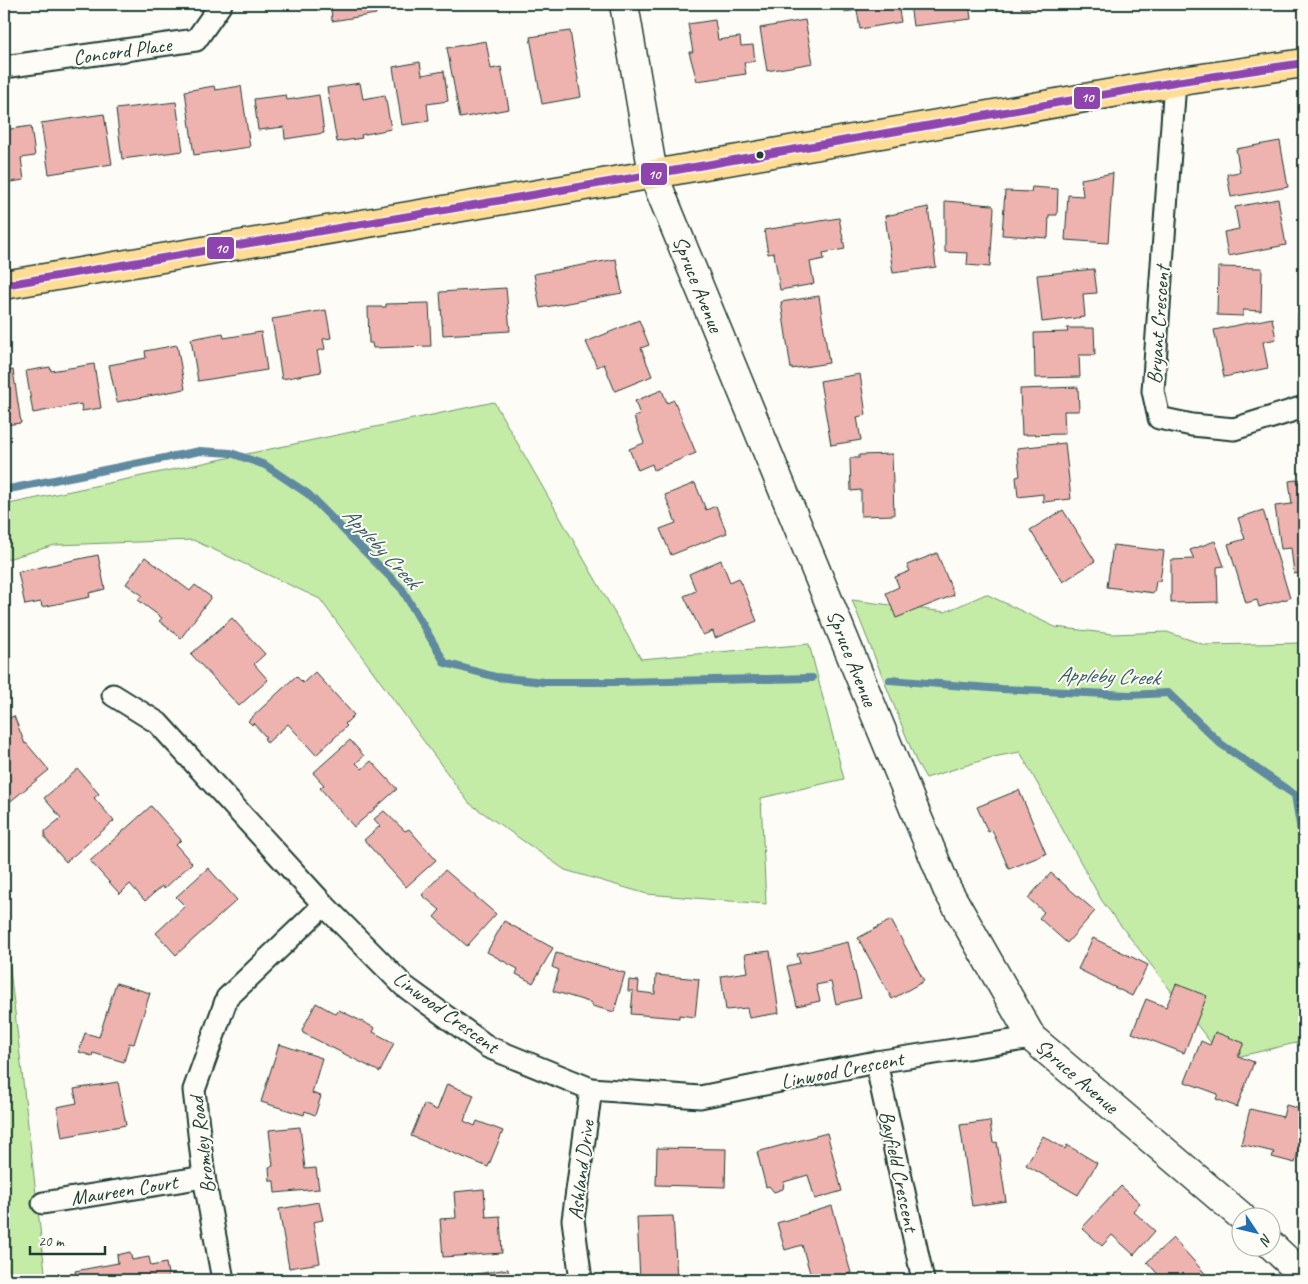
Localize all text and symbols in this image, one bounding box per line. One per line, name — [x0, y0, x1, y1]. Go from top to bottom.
street label: Concord Place — [71, 31, 175, 71]
line badge: 10 — [1073, 86, 1101, 110]
text: 10 — [1081, 89, 1095, 106]
unlabelled marker — [755, 150, 765, 160]
line badge: 10 — [640, 162, 668, 186]
text: 10 — [648, 166, 662, 183]
street label: Spruce Avenue — [667, 232, 729, 337]
line badge: 10 — [206, 236, 235, 260]
text: 10 — [215, 240, 229, 257]
street label: Bryant Crescent — [1141, 262, 1175, 385]
water label: Appleby Creek — [336, 501, 429, 597]
street label: Spruce Avenue — [821, 606, 883, 711]
water label: Appleby Creek — [1057, 660, 1163, 692]
street label: Linwood Crescent — [388, 965, 505, 1060]
street label: Spruce Avenue — [1030, 1033, 1125, 1120]
street label: Linwood Crescent — [779, 1045, 907, 1095]
street label: Bromley Road — [183, 1091, 221, 1195]
street label: Bayfield Crescent — [874, 1108, 925, 1236]
street label: Ashland Drive — [562, 1118, 600, 1221]
street label: Maureen Court — [69, 1168, 181, 1211]
north arrow — [1230, 1206, 1280, 1256]
scale bar — [30, 1224, 105, 1256]
text: N — [1255, 1231, 1276, 1250]
text: 20 m — [38, 1232, 65, 1251]

